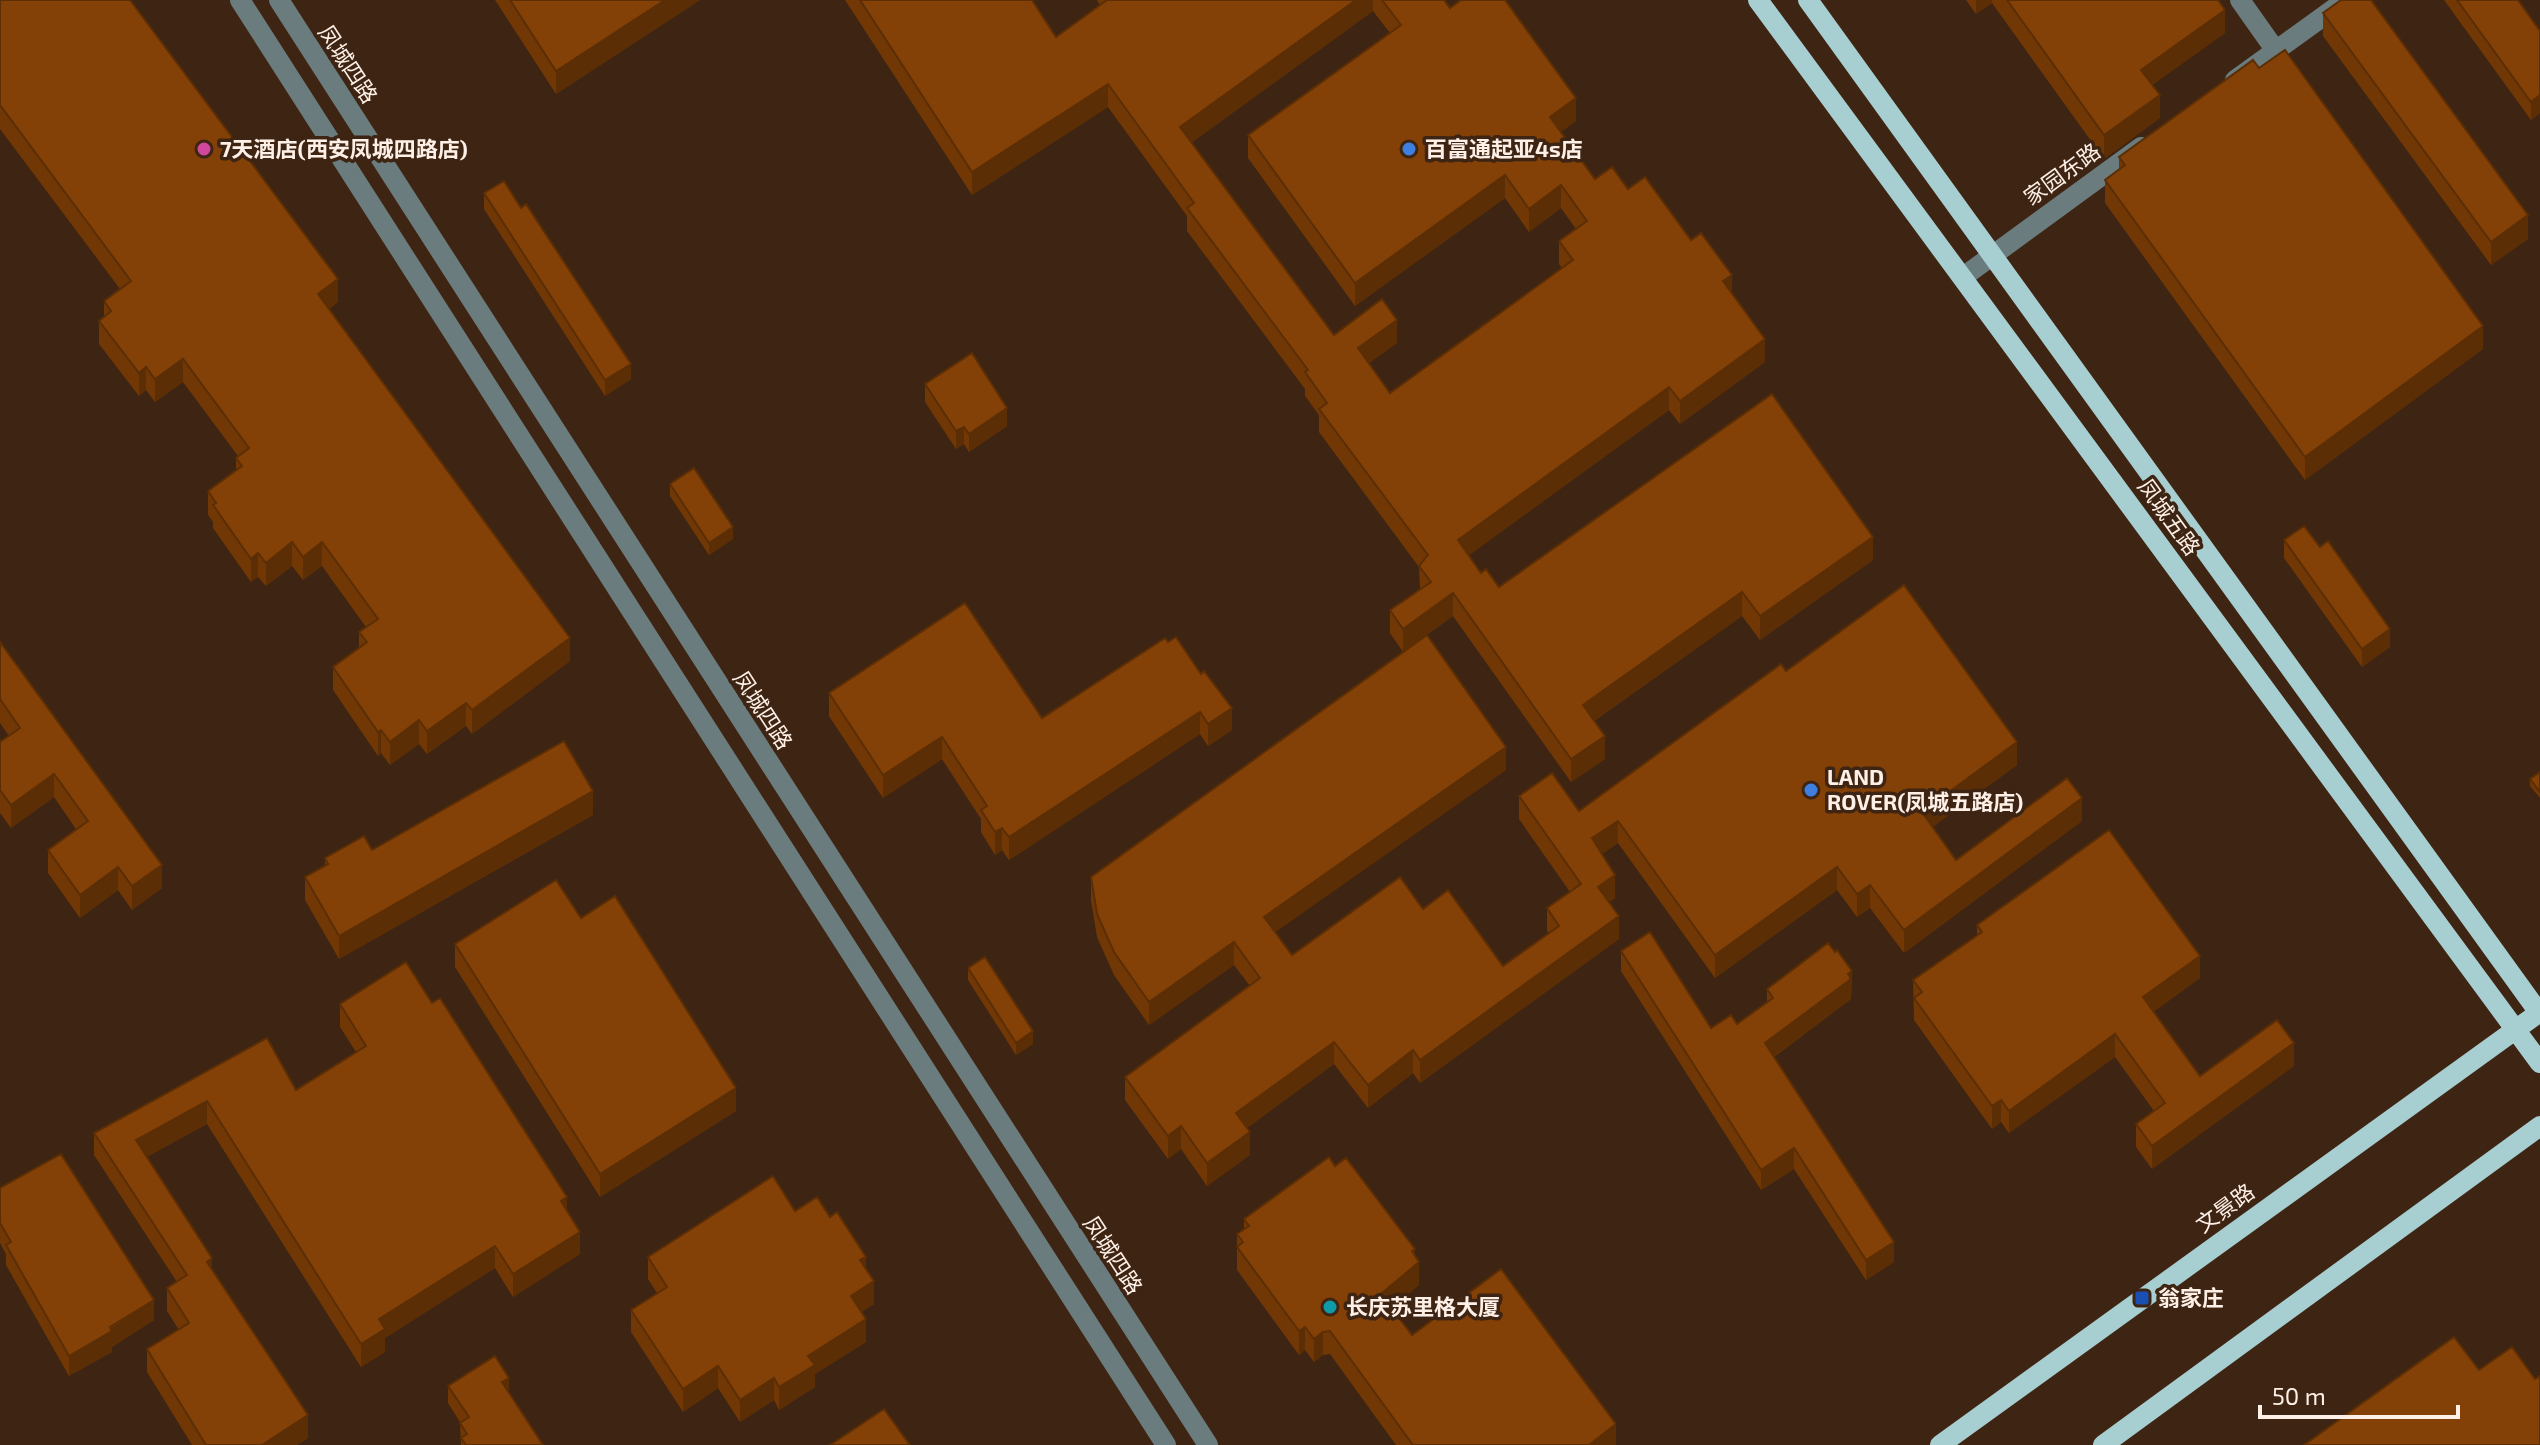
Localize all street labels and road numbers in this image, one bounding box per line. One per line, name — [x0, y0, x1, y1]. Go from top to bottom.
street label: 凤城四路 — [314, 19, 384, 107]
street label: 家园东路 — [2018, 137, 2105, 210]
street label: 凤城五路 — [2133, 473, 2206, 560]
street label: 凤城四路 — [729, 665, 799, 753]
street label: 文景路 — [2190, 1177, 2259, 1237]
street label: 凤城四路 — [1079, 1210, 1149, 1298]

